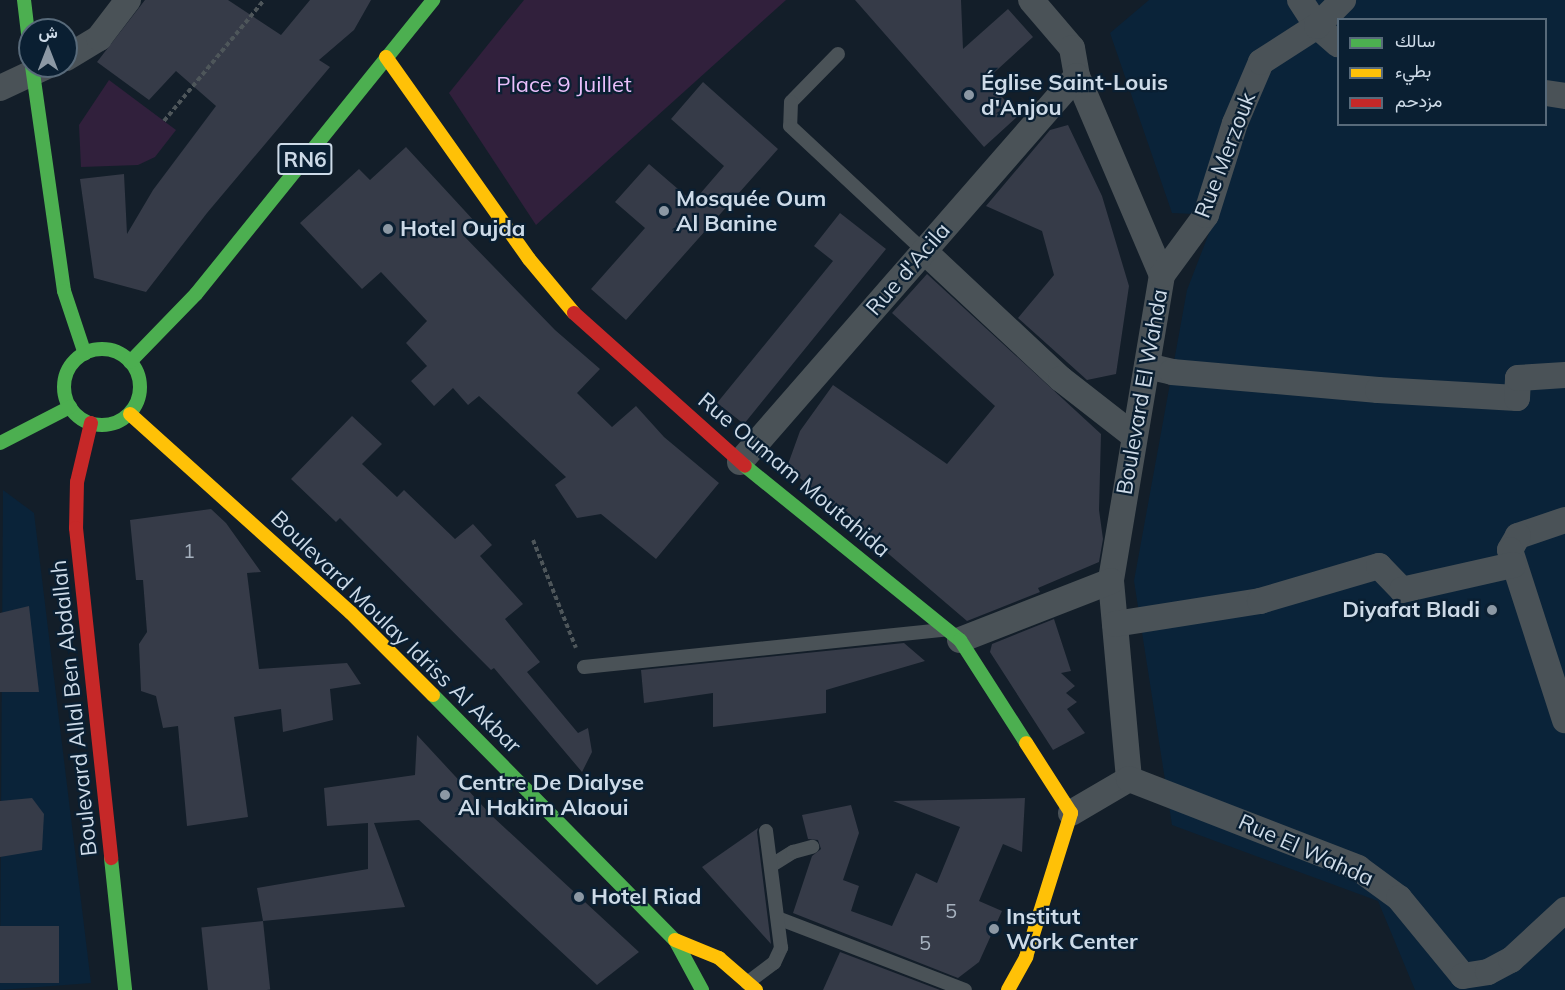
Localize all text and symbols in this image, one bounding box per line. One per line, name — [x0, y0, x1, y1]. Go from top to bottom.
north arrow — [18, 18, 78, 78]
legend — [1337, 18, 1547, 126]
text: ش — [38, 22, 58, 42]
text: سالك — [1395, 29, 1435, 52]
text: بطيء — [1395, 59, 1431, 82]
place label: Église Saint-Louis d'Anjou — [981, 69, 1168, 120]
park label: Place 9 Juillet — [496, 72, 632, 98]
marker: Église Saint-Louis d'Anjou — [962, 88, 976, 102]
street label: Rue Merzouk — [1189, 89, 1261, 221]
text: مزدحم — [1395, 89, 1442, 112]
road number: RN6 — [276, 141, 334, 177]
place label: Mosquée Oum Al Banine — [676, 185, 826, 236]
marker: Mosquée Oum Al Banine — [657, 204, 671, 218]
place label: Hotel Oujda — [400, 216, 525, 242]
street label: Rue d'Acila — [861, 217, 955, 321]
marker: Hotel Oujda — [381, 222, 395, 236]
street label: Boulevard El Wahda — [1111, 287, 1173, 497]
street label: Rue Oumam Moutahida — [693, 387, 895, 563]
street label: Boulevard Moulay Idriss Al Akbar — [266, 505, 526, 759]
house number: 1 — [183, 538, 195, 562]
street label: Boulevard Allal Ben Abdallah — [45, 559, 103, 857]
place label: Diyafat Bladi — [1342, 597, 1480, 623]
marker: Diyafat Bladi — [1485, 603, 1499, 617]
place label: Centre De Dialyse Al Hakim Alaoui — [458, 769, 644, 820]
marker: Centre De Dialyse Al Hakim Alaoui — [436, 786, 454, 804]
street label: Rue El Wahda — [1234, 808, 1378, 892]
place label: Hotel Riad — [591, 884, 701, 910]
marker: Hotel Riad — [572, 890, 586, 904]
house number: 5 — [945, 898, 957, 922]
place label: Institut Work Center — [1006, 903, 1138, 954]
marker: Institut Work Center — [987, 922, 1001, 936]
house number: 5 — [919, 930, 931, 954]

